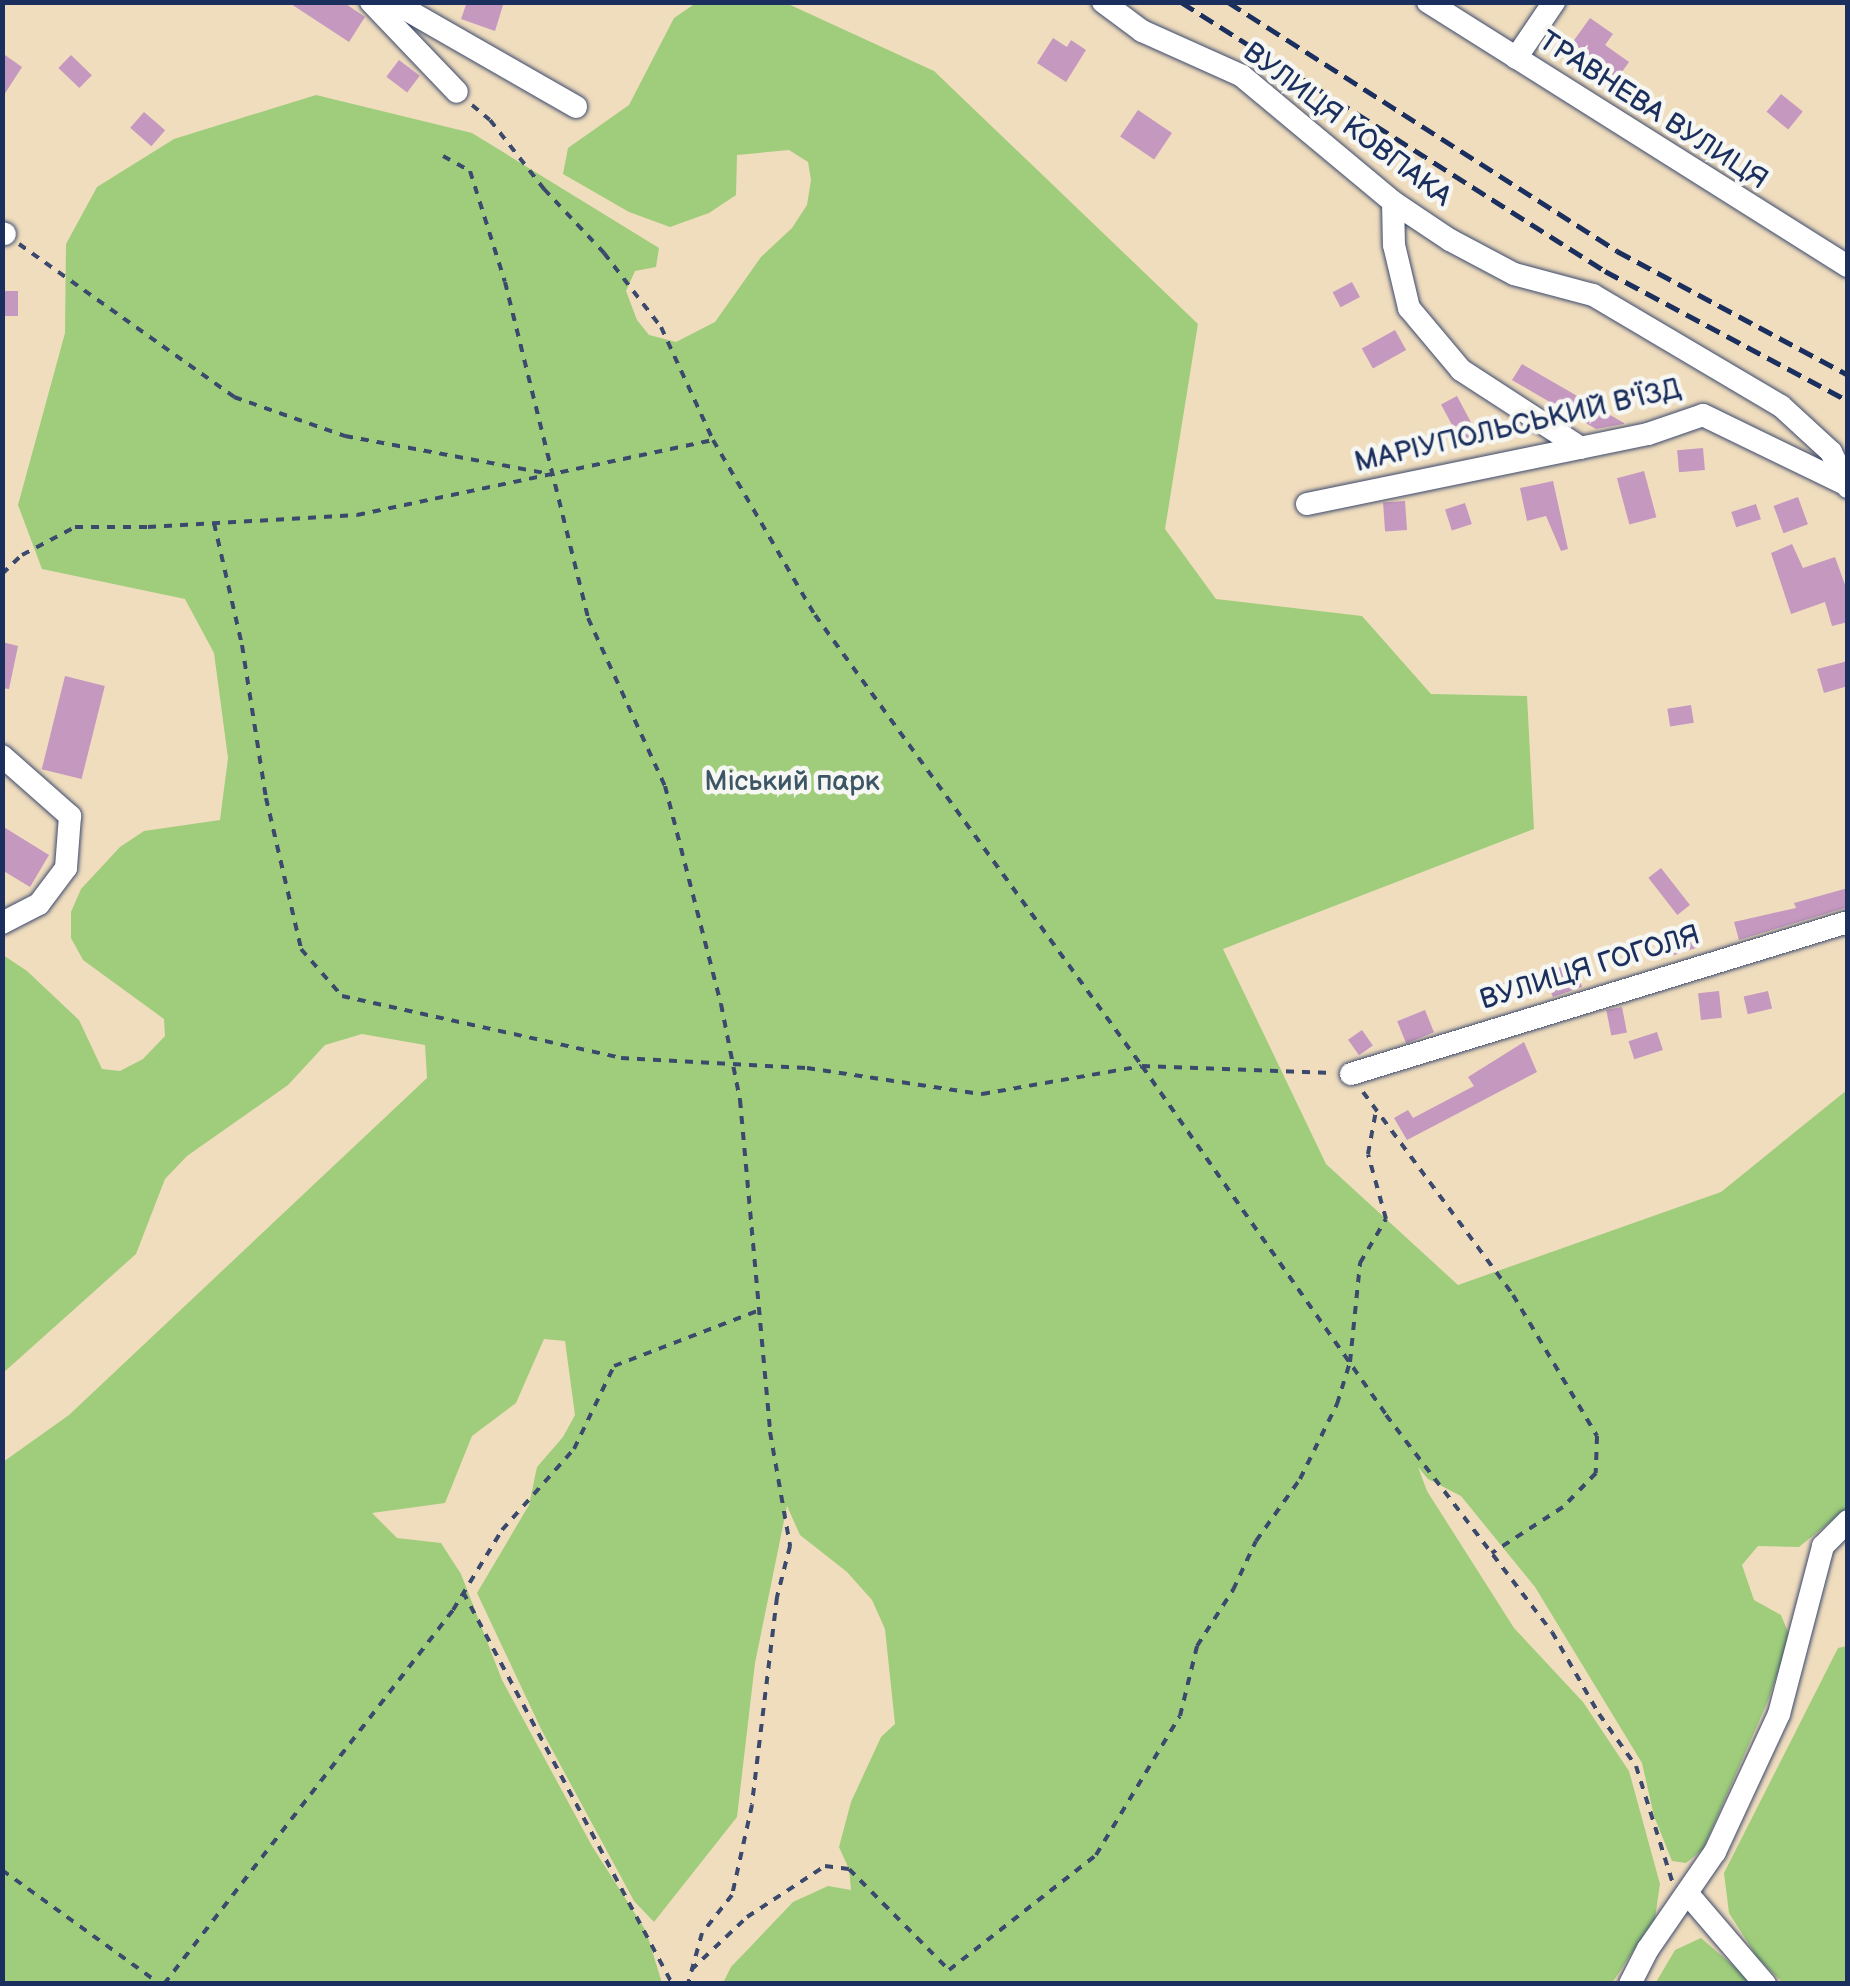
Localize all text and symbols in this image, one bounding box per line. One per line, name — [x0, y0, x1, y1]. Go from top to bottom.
street label: ТРАВНЕВА ВУЛИЦЯ — [1532, 25, 1774, 197]
street label: ВУЛИЦЯ КОВПАКА — [1236, 36, 1458, 214]
street label: МАРІУПОЛЬСЬКИЙ В'ЇЗД — [1351, 372, 1685, 480]
park label: Міський парк — [704, 765, 880, 799]
street label: ВУЛИЦЯ ГОГОЛЯ — [1476, 919, 1704, 1017]

